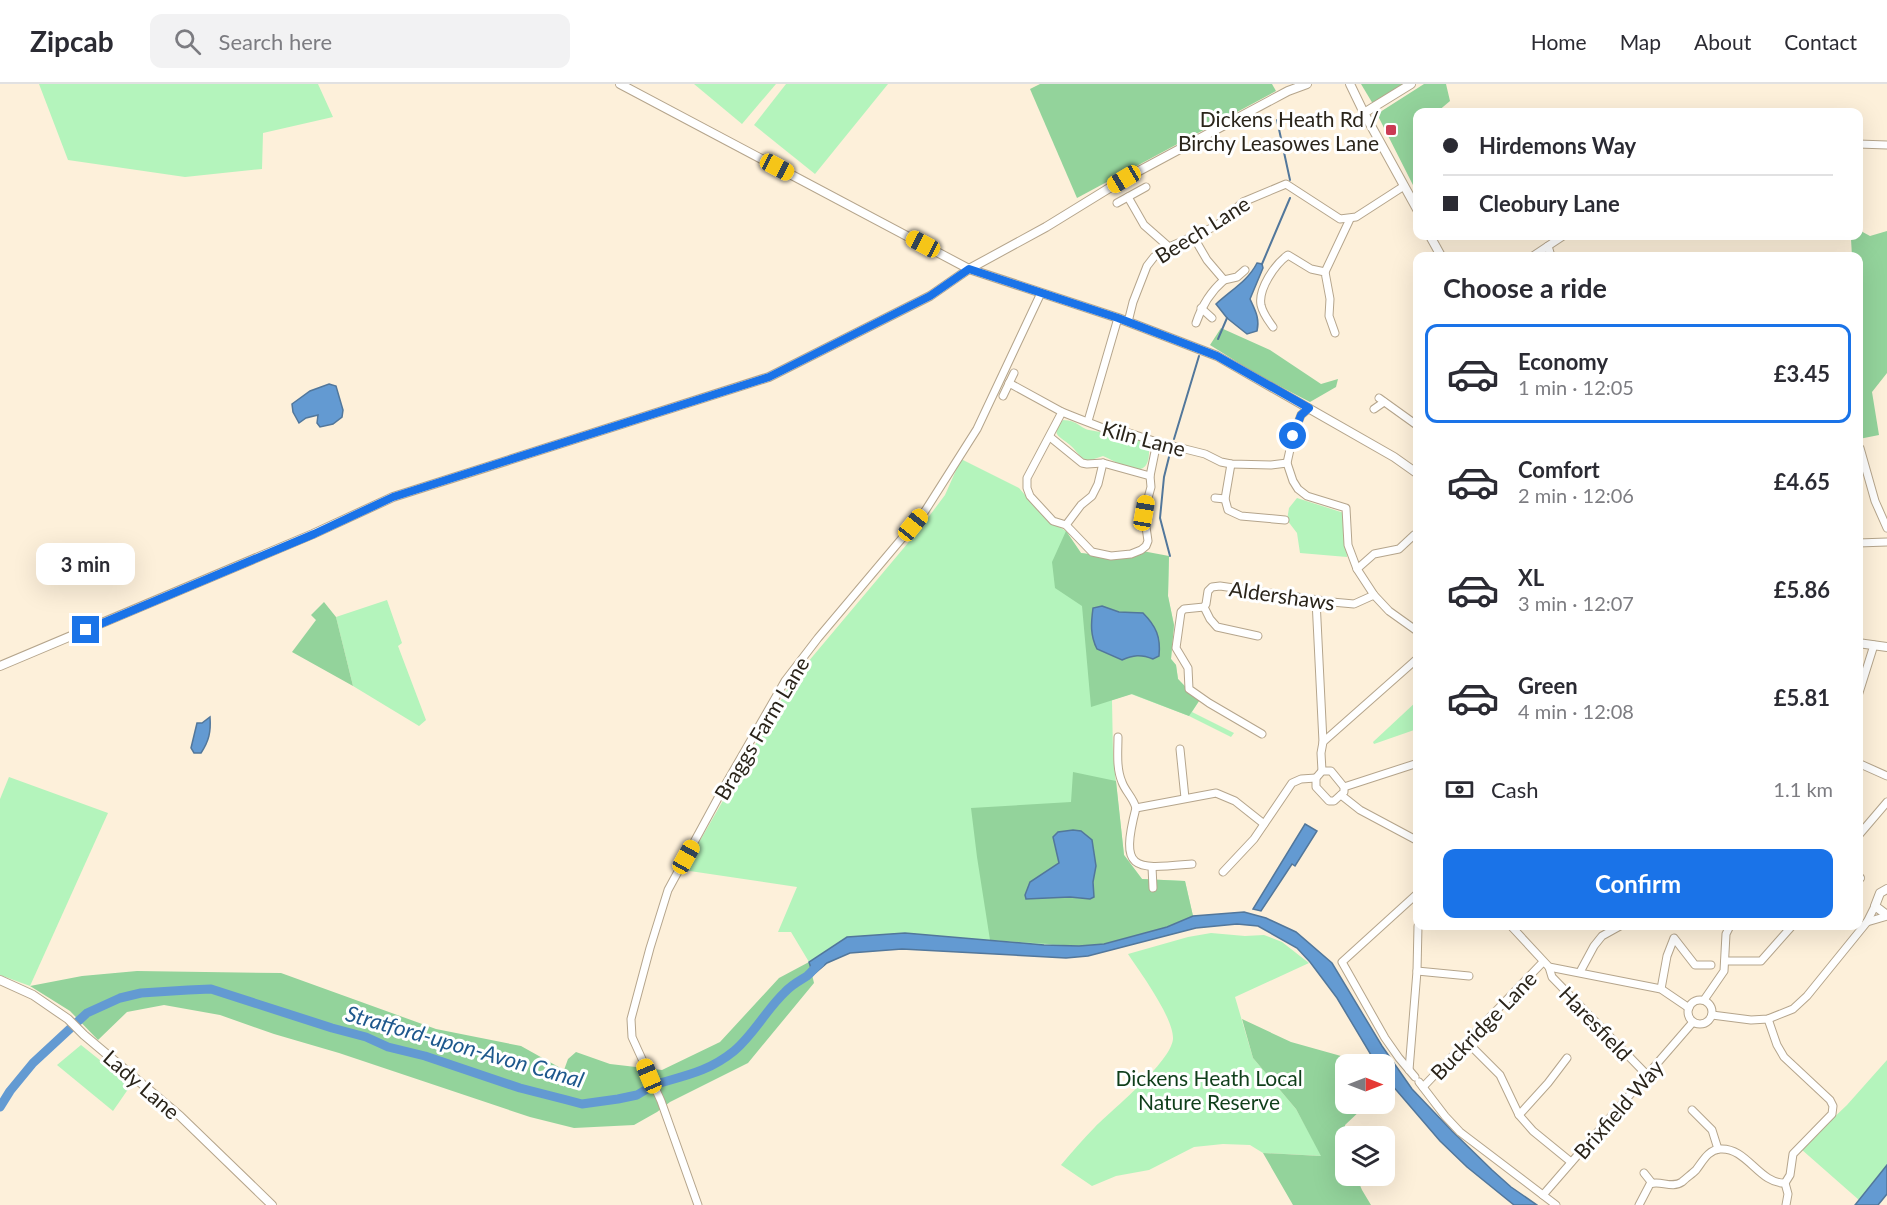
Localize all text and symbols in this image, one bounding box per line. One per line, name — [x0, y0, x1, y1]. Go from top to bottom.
search box — [150, 14, 570, 68]
text: Zipcab — [30, 24, 114, 58]
icon: search — [171, 25, 204, 58]
text: Search here — [219, 28, 332, 55]
text: Home — [1531, 29, 1587, 54]
text: Map — [1620, 29, 1661, 54]
text: About — [1694, 29, 1751, 54]
text: Contact — [1784, 29, 1857, 54]
place label: Dickens Heath Rd / Birchy Leasowes Lane — [1178, 106, 1379, 155]
marker: Dickens Heath Rd / Birchy Leasowes Lane — [1384, 123, 1398, 137]
text: Hirdemons Way — [1479, 132, 1636, 159]
car — [757, 151, 797, 183]
car — [1104, 162, 1144, 196]
street label: Beech Lane — [1150, 190, 1254, 268]
text: Cleobury Lane — [1479, 190, 1620, 217]
car — [903, 228, 943, 260]
text: Choose a ride — [1443, 271, 1607, 304]
icon: car — [1446, 347, 1500, 401]
text: Economy — [1518, 348, 1608, 375]
text: £3.45 — [1774, 360, 1830, 387]
text: 1 min · 12:05 — [1518, 375, 1634, 399]
street label: Kiln Lane — [1100, 415, 1188, 461]
route start — [1279, 422, 1306, 449]
icon: car — [1446, 455, 1500, 509]
text: Comfort — [1518, 456, 1600, 483]
text: £4.65 — [1774, 468, 1830, 495]
text: 2 min · 12:06 — [1518, 483, 1634, 507]
car — [1132, 494, 1156, 532]
car — [895, 505, 931, 545]
callout: 3 min — [36, 543, 136, 585]
text: 3 min — [61, 552, 110, 576]
icon: car — [1446, 563, 1500, 617]
text: XL — [1518, 564, 1544, 591]
street label: Aldershaws — [1228, 575, 1336, 615]
text: £5.86 — [1774, 576, 1830, 603]
text: 3 min · 12:07 — [1518, 591, 1634, 615]
route end — [72, 616, 99, 643]
street label: Braggs Farm Lane — [708, 652, 814, 804]
icon: car — [1446, 671, 1500, 725]
text: Green — [1518, 672, 1578, 699]
text: £5.81 — [1774, 684, 1830, 711]
text: 4 min · 12:08 — [1518, 699, 1634, 723]
icon: cash — [1443, 773, 1476, 806]
text: Cash — [1491, 776, 1538, 803]
text: 1.1 km — [1773, 777, 1833, 801]
car — [669, 837, 703, 877]
button: Confirm — [1443, 849, 1833, 918]
street label: Buckridge Lane — [1425, 965, 1541, 1085]
street label: Haresfield — [1555, 981, 1637, 1065]
water label: Stratford-upon-Avon Canal — [343, 999, 587, 1093]
street label: Lady Lane — [99, 1044, 185, 1124]
north arrow — [1335, 1054, 1395, 1114]
map controls — [1335, 1054, 1395, 1186]
street label: Brixfield Way — [1568, 1054, 1668, 1164]
car — [634, 1056, 664, 1096]
park label: Dickens Heath Local Nature Reserve — [1115, 1065, 1303, 1114]
button: layers — [1335, 1126, 1395, 1186]

